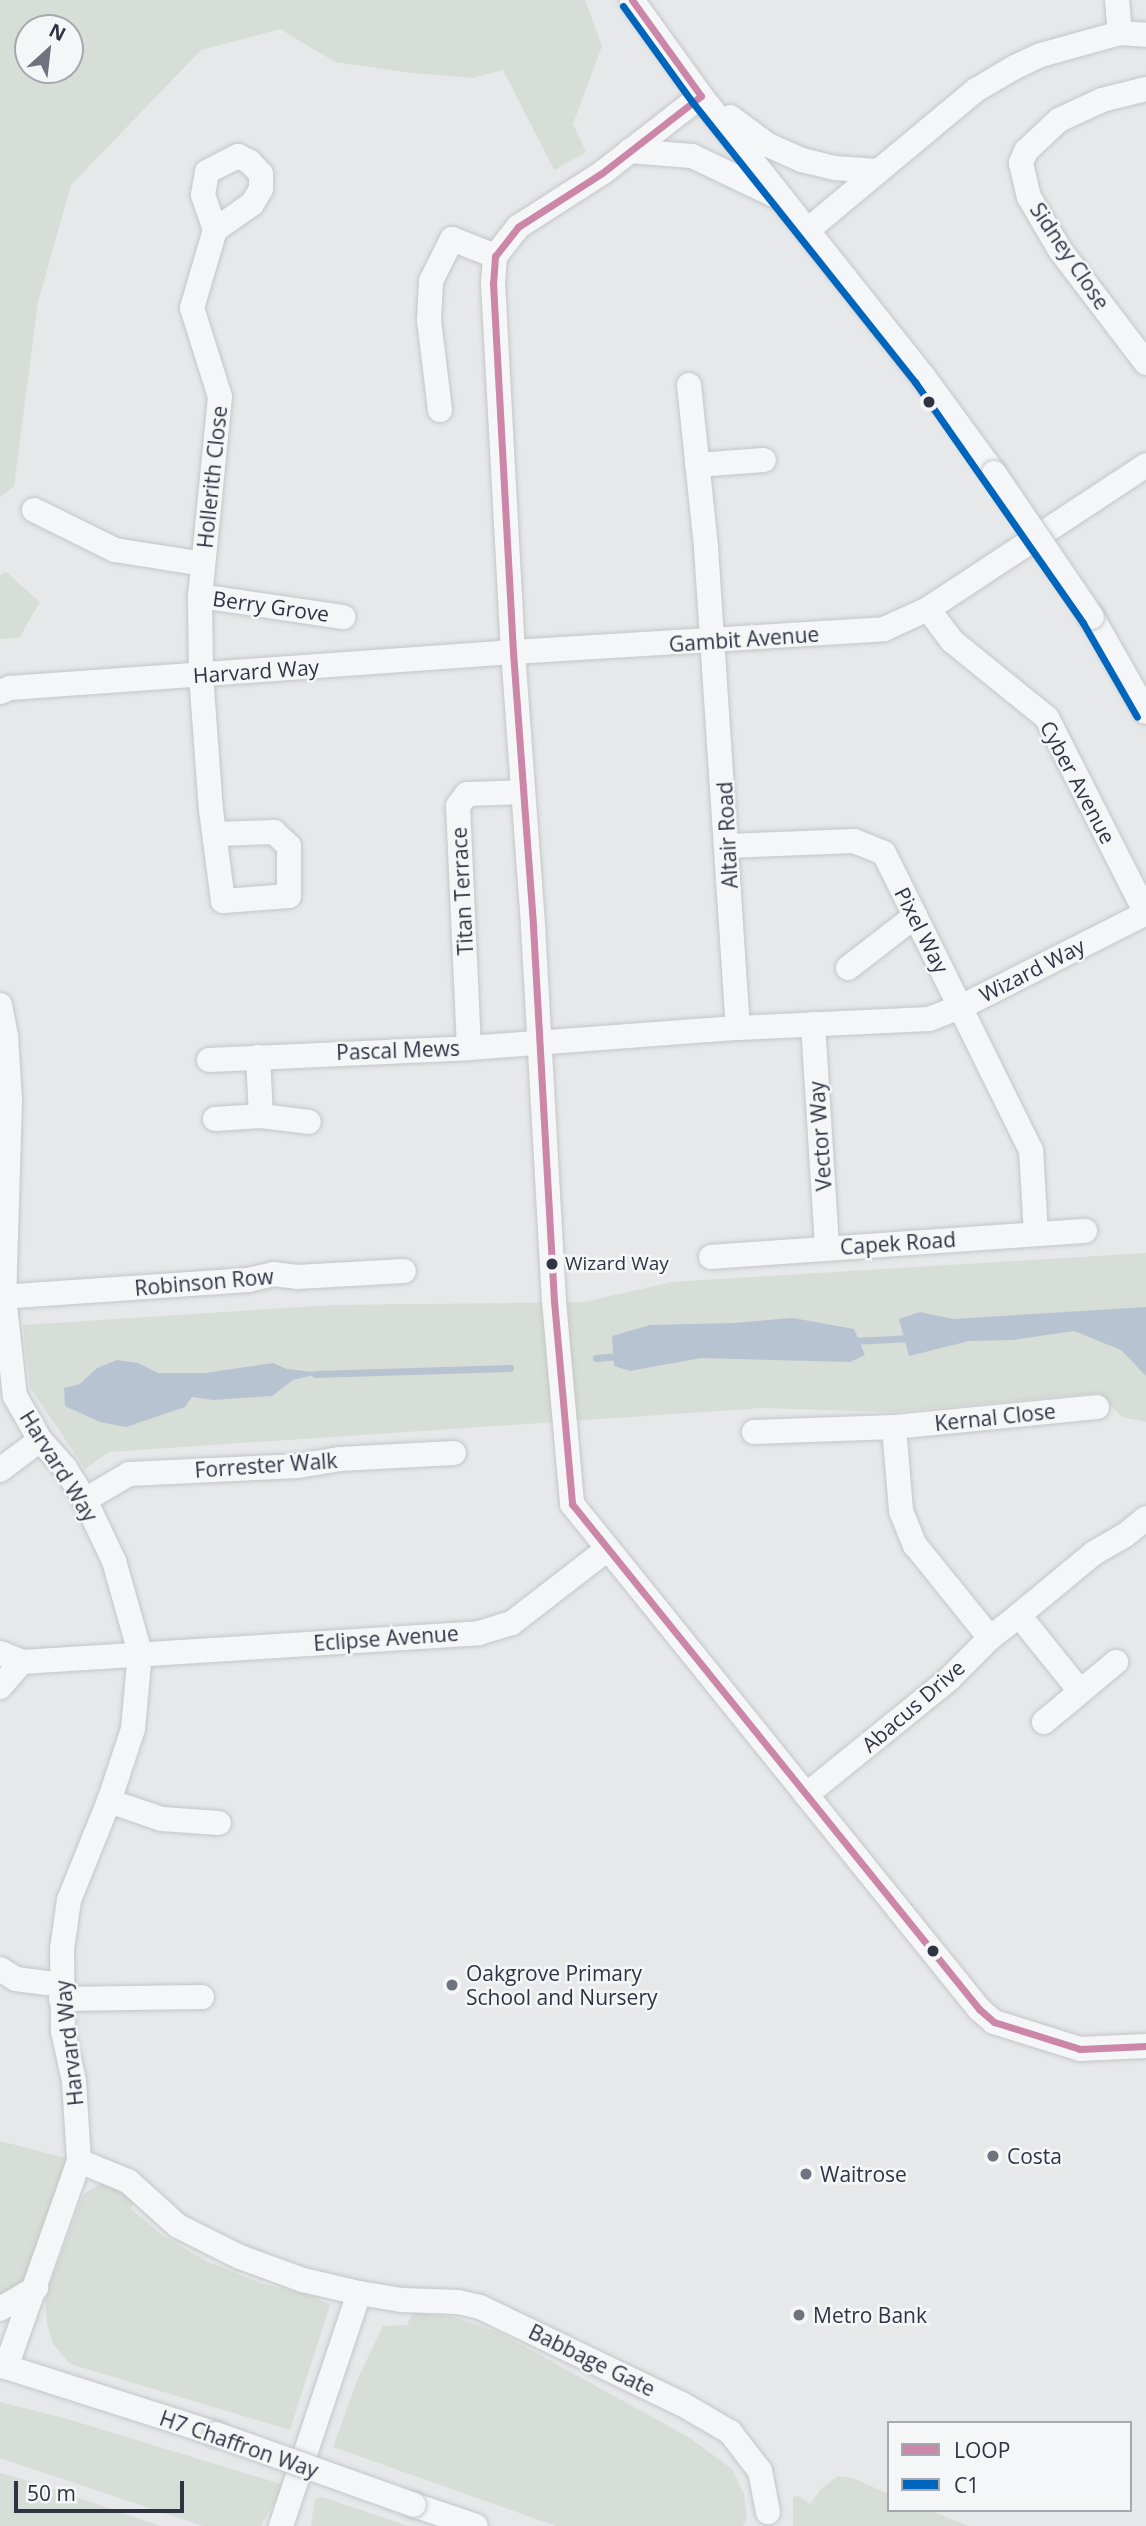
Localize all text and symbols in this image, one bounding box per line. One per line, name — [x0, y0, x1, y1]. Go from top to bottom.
north arrow — [14, 14, 84, 84]
text: N — [45, 17, 70, 47]
street label: Sidney Close — [1025, 198, 1115, 314]
unlabelled marker — [922, 395, 936, 409]
street label: Hollerith Close — [192, 404, 232, 550]
street label: Berry Grove — [211, 585, 331, 627]
street label: Gambit Avenue — [668, 621, 820, 657]
street label: Harvard Way — [192, 654, 320, 688]
street label: Cyber Avenue — [1035, 716, 1121, 848]
street label: Altair Road — [712, 781, 742, 889]
street label: Titan Terrace — [446, 826, 478, 956]
street label: Pixel Way — [890, 883, 954, 977]
street label: Wizard Way — [975, 933, 1089, 1007]
street label: Pascal Mews — [336, 1035, 460, 1065]
street label: Vector Way — [804, 1080, 836, 1192]
street label: Capek Road — [839, 1226, 957, 1260]
place label: Wizard Way — [565, 1253, 669, 1275]
marker: Wizard Way — [545, 1257, 559, 1271]
street label: Robinson Row — [133, 1263, 275, 1301]
street label: Kernal Close — [933, 1398, 1057, 1436]
street label: Harvard Way — [15, 1406, 103, 1526]
street label: Forrester Walk — [194, 1447, 338, 1483]
street label: Eclipse Avenue — [313, 1620, 459, 1656]
street label: Abacus Drive — [857, 1655, 969, 1757]
unlabelled marker — [926, 1944, 940, 1958]
place label: Oakgrove Primary School and Nursery — [466, 1960, 658, 2010]
marker: Oakgrove Primary School and Nursery — [444, 1977, 460, 1993]
street label: Harvard Way — [50, 1979, 88, 2107]
place label: Costa — [1007, 2143, 1062, 2169]
marker: Costa — [985, 2148, 1001, 2164]
place label: Waitrose — [820, 2161, 907, 2187]
marker: Waitrose — [798, 2166, 814, 2182]
place label: Metro Bank — [813, 2302, 927, 2328]
marker: Metro Bank — [791, 2307, 807, 2323]
street label: Babbage Gate — [525, 2319, 659, 2401]
street label: H7 Chaffron Way — [156, 2405, 322, 2483]
legend — [887, 2421, 1132, 2512]
text: LOOP — [954, 2436, 1010, 2464]
scale bar — [18, 2466, 187, 2510]
text: C1 — [954, 2471, 979, 2499]
text: 50 m — [27, 2479, 76, 2507]

